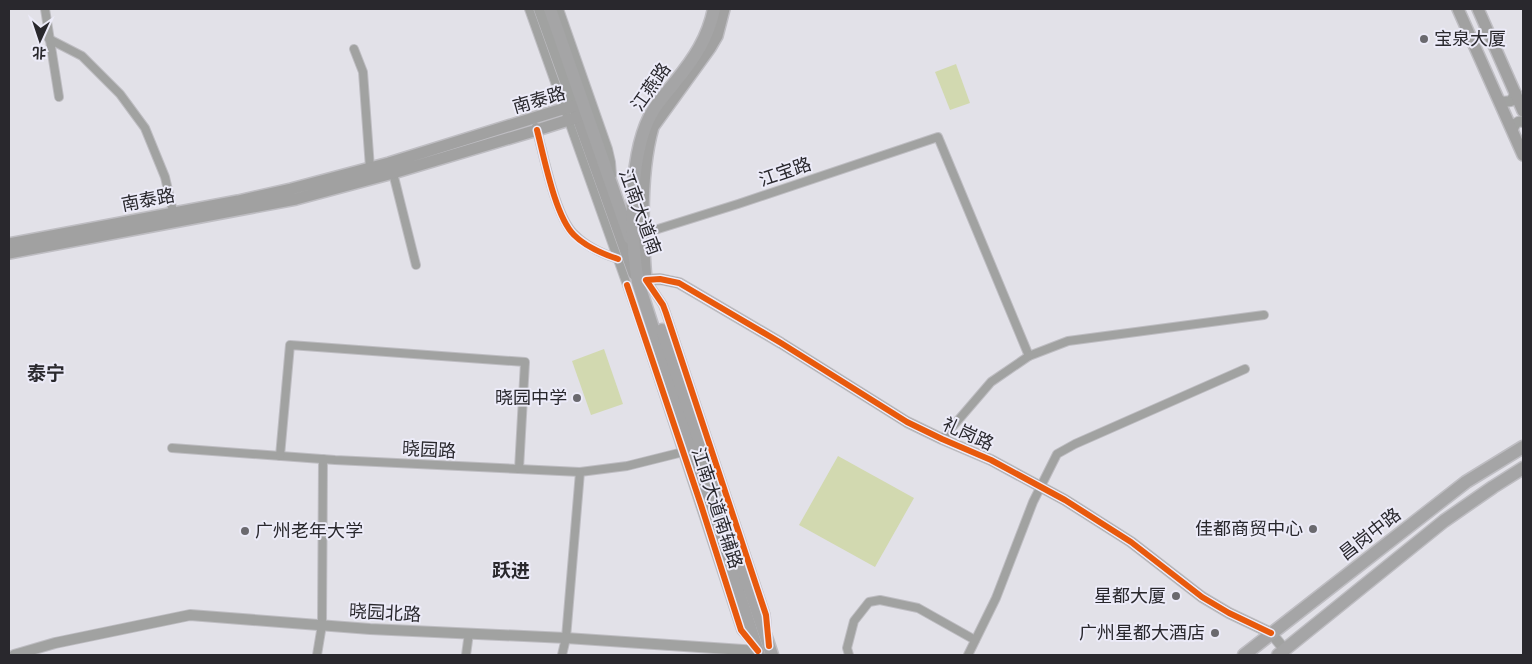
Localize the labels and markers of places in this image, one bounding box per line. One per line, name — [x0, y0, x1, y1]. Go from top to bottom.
place label: 宝泉大厦 — [1434, 28, 1506, 49]
marker: 宝泉大厦 — [1418, 33, 1430, 45]
place label: 晓园中学 — [495, 387, 567, 408]
marker: 晓园中学 — [571, 392, 583, 404]
place label: 佳都商贸中心 — [1195, 518, 1303, 539]
place label: 广州老年大学 — [255, 520, 363, 541]
marker: 佳都商贸中心 — [1307, 523, 1319, 535]
marker: 广州老年大学 — [239, 525, 251, 537]
place label: 星都大厦 — [1094, 585, 1166, 606]
marker: 星都大厦 — [1170, 590, 1182, 602]
place label: 广州星都大酒店 — [1079, 622, 1205, 643]
marker: 广州星都大酒店 — [1209, 627, 1221, 639]

